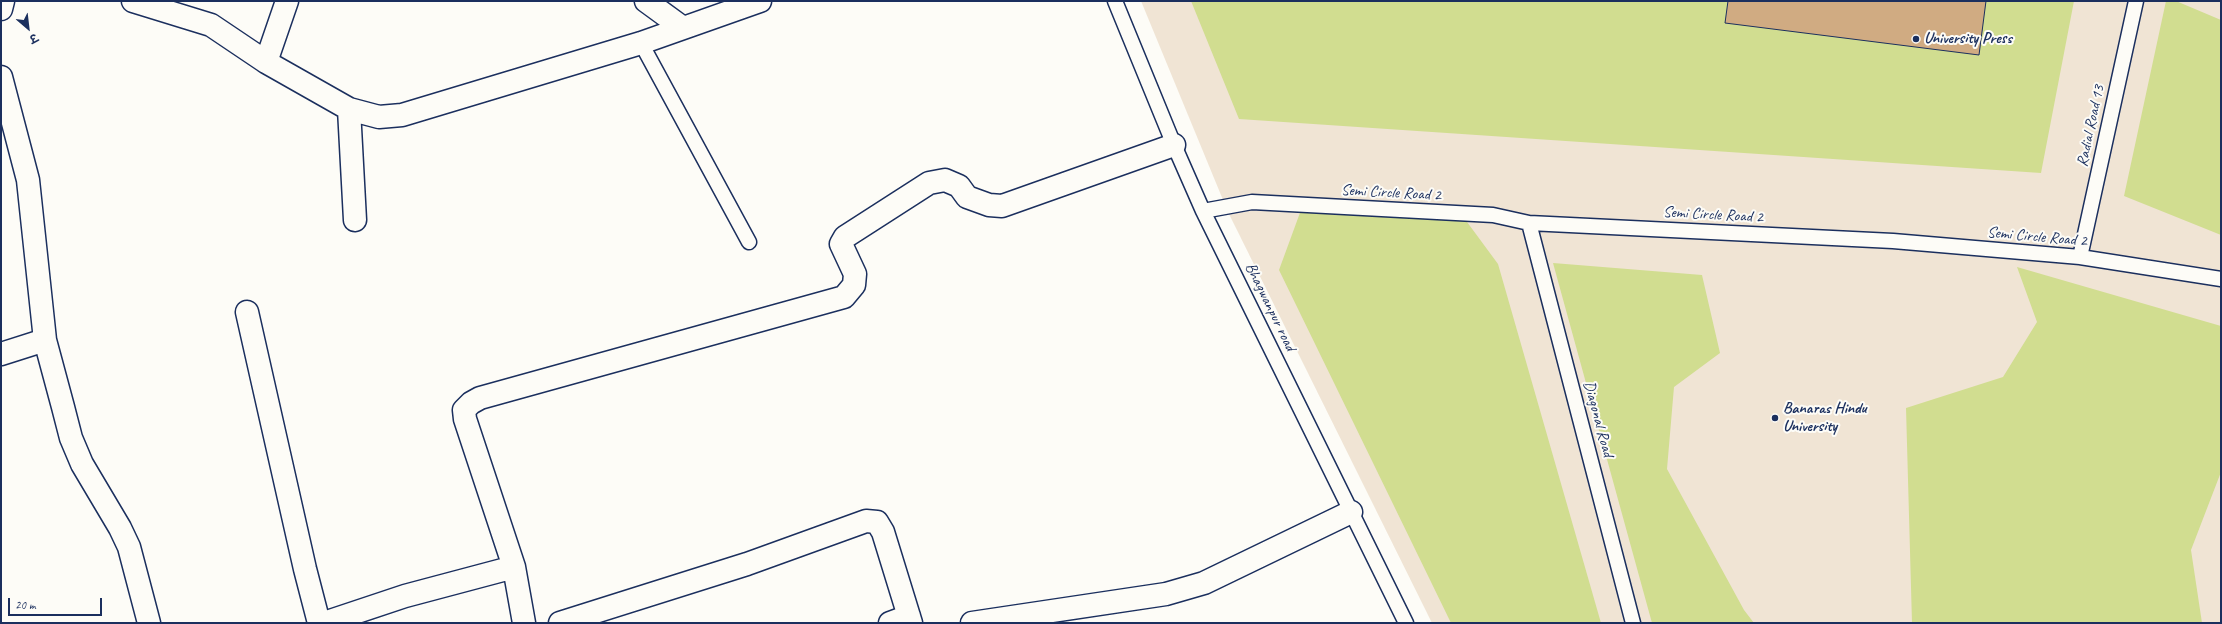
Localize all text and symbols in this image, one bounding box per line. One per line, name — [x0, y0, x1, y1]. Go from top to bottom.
north arrow — [8, 8, 48, 48]
place label: University Press — [1924, 29, 2012, 49]
text: उ — [27, 31, 40, 46]
marker: University Press — [1911, 34, 1921, 44]
street label: Radial Road 13 — [2073, 83, 2109, 169]
street label: Semi Circle Road 2 — [1341, 181, 1441, 205]
street label: Semi Circle Road 2 — [1663, 203, 1763, 227]
street label: Semi Circle Road 2 — [1986, 223, 2088, 251]
street label: Bhagwanpur road — [1240, 260, 1300, 354]
street label: Diagonal Road — [1579, 379, 1617, 459]
place label: Banaras Hindu University — [1783, 399, 1867, 437]
marker: Banaras Hindu University — [1770, 413, 1780, 423]
scale bar — [10, 590, 104, 616]
text: 20 m — [15, 597, 35, 613]

